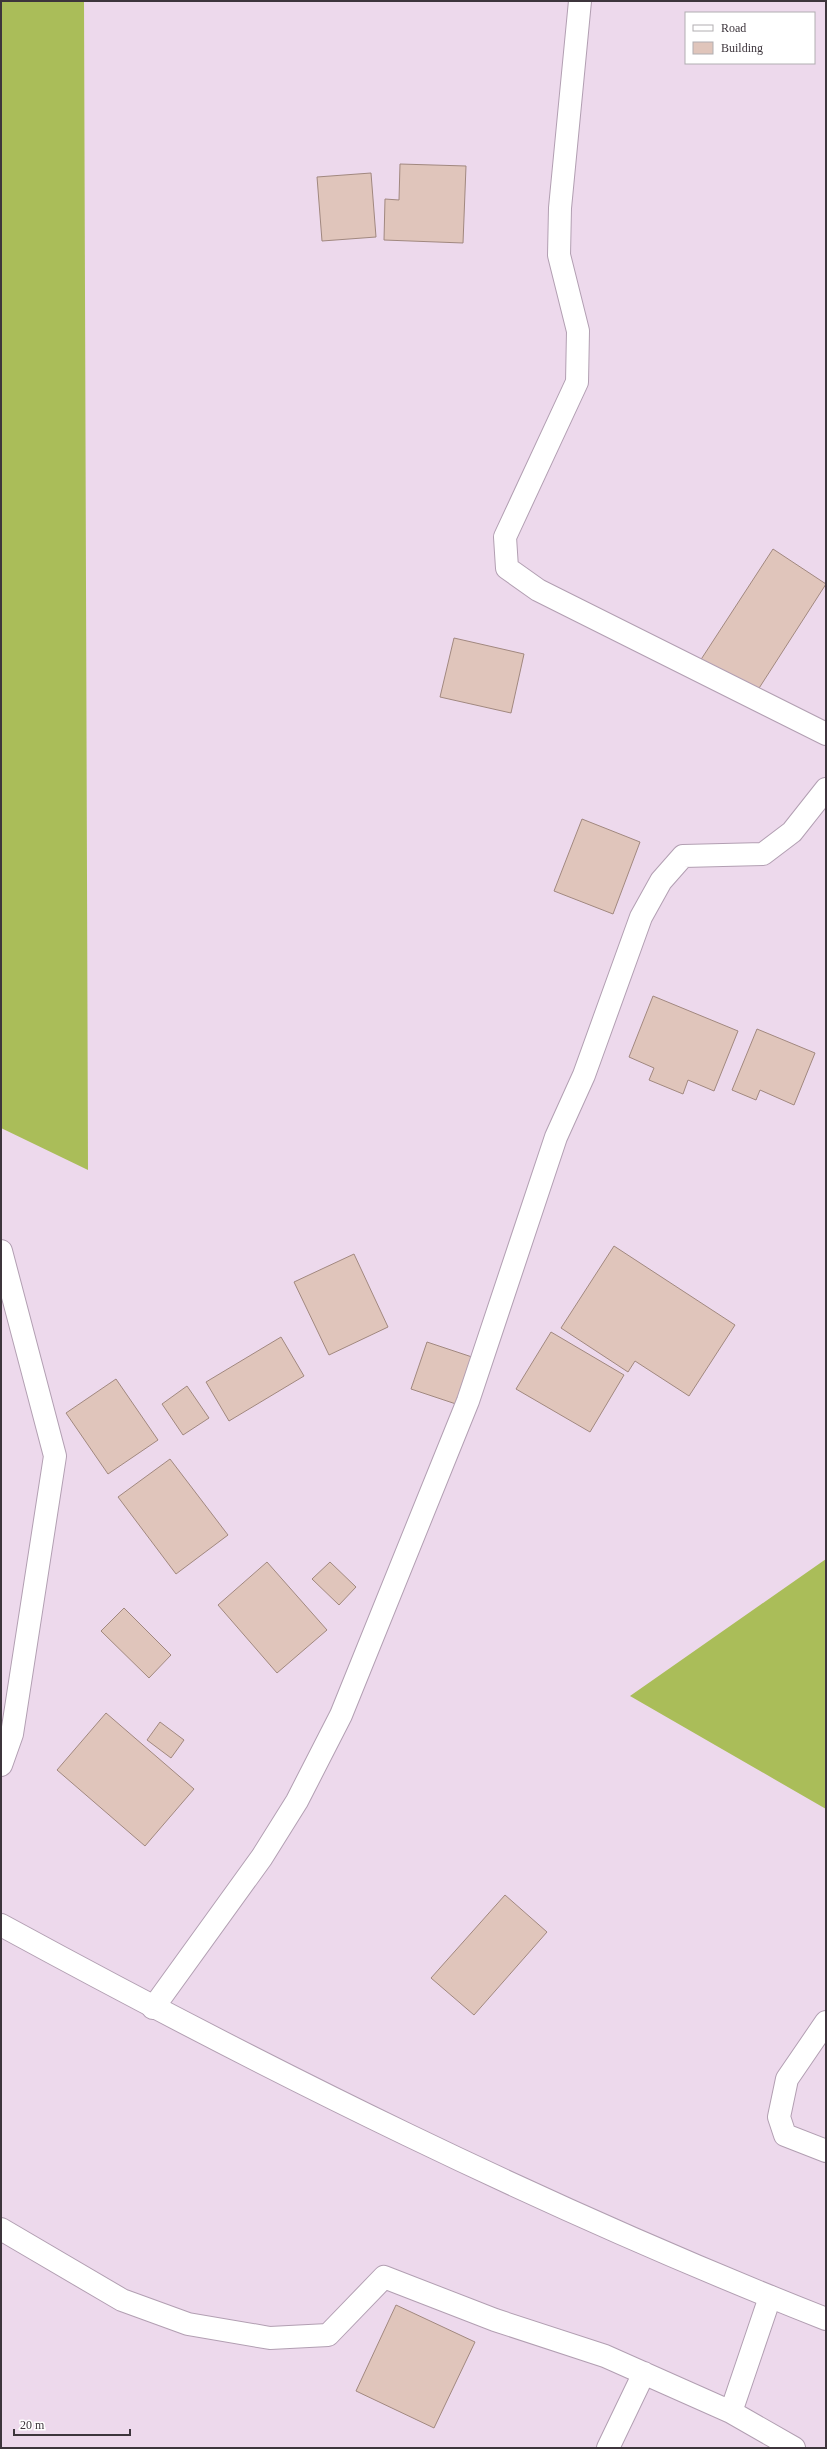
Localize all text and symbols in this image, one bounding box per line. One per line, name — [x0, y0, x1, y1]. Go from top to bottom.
legend — [685, 12, 815, 64]
text: Road — [721, 21, 746, 35]
text: Building — [721, 41, 763, 55]
scale bar — [14, 2411, 130, 2437]
text: 20 m — [20, 2418, 45, 2432]

